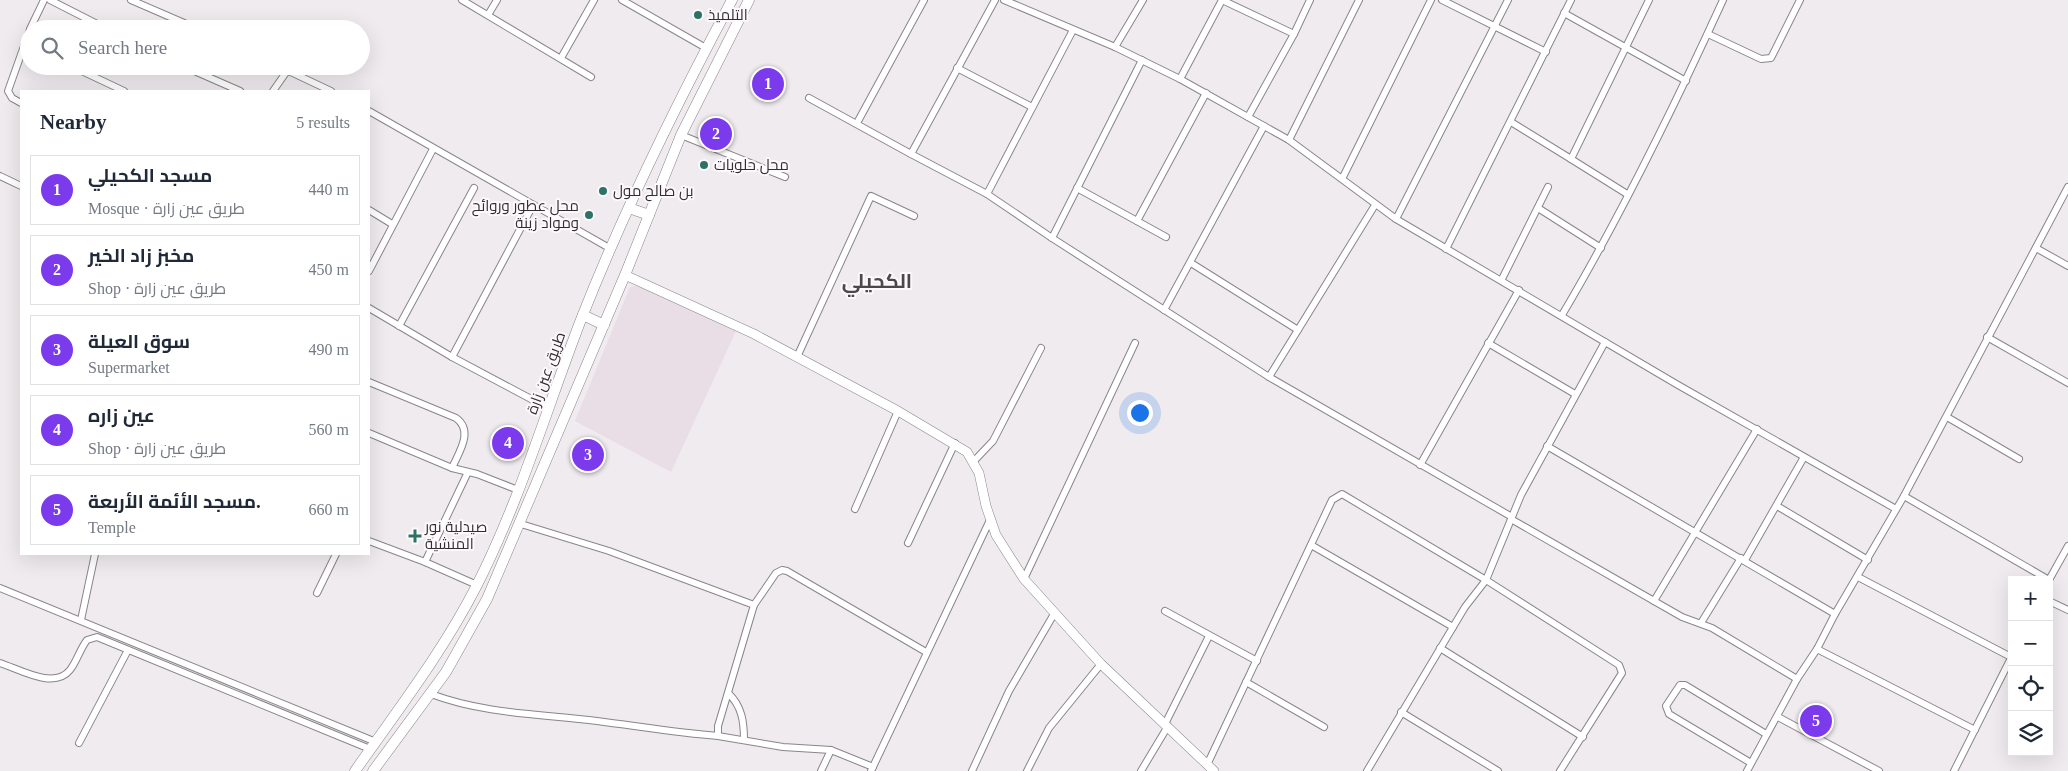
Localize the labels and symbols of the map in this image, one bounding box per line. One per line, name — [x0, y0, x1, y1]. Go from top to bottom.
place label: التلميذ — [708, 7, 748, 23]
marker: التلميذ — [692, 9, 704, 21]
pin: 1 — [752, 65, 784, 103]
pin: 2 — [700, 115, 732, 153]
place label: محل حلويات — [714, 157, 789, 175]
marker: محل حلويات — [698, 159, 710, 171]
place label: بن صالح مول — [613, 183, 694, 202]
marker: بن صالح مول — [597, 185, 609, 197]
place label: محل عطور وروائح ومواد زينة — [472, 198, 579, 232]
marker: محل عطور وروائح ومواد زينة — [583, 209, 595, 221]
district label: الكحيلي — [842, 270, 912, 297]
street label: طريق عين زارة — [524, 330, 570, 417]
your location — [1127, 400, 1153, 426]
pin: 4 — [492, 424, 524, 462]
pin: 3 — [572, 436, 604, 474]
place label: صيدلية نور المنشية — [424, 519, 487, 552]
marker: صيدلية نور المنشية — [409, 530, 421, 542]
pin: 5 — [1800, 702, 1832, 740]

